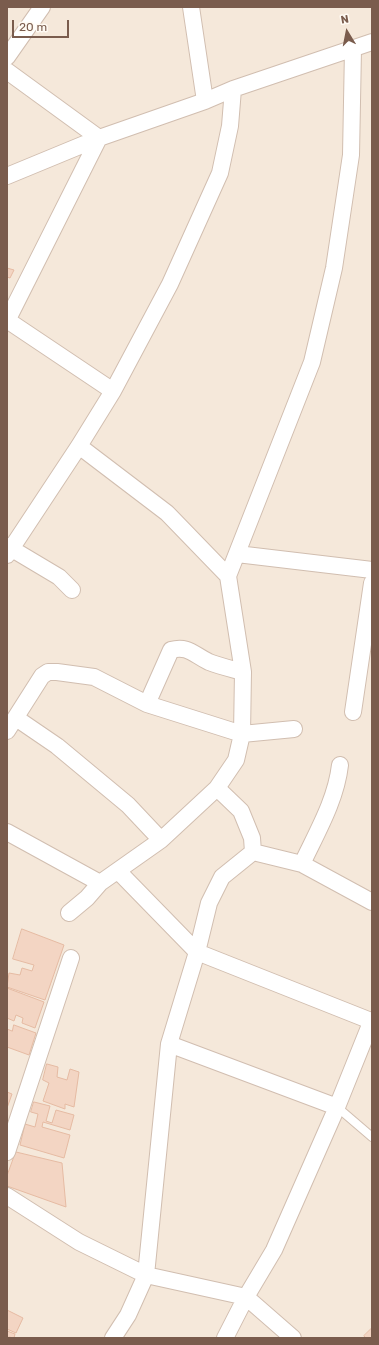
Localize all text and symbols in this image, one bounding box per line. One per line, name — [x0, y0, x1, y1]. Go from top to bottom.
scale bar — [14, 12, 71, 38]
north arrow — [327, 12, 367, 52]
text: N — [340, 13, 350, 27]
text: 20 m — [19, 20, 47, 34]

